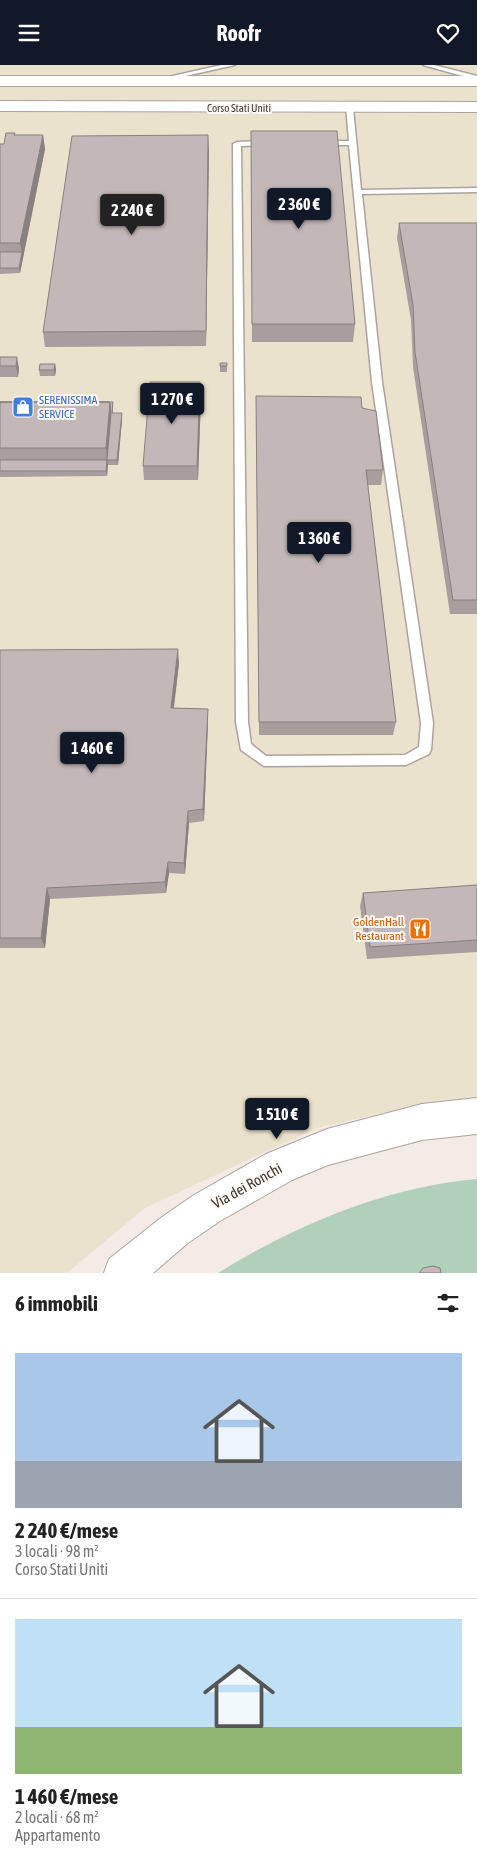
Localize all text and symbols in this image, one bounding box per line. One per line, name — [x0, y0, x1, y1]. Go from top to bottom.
icon: menu — [15, 19, 43, 47]
icon: heart — [434, 19, 462, 47]
text: Roofr — [216, 20, 261, 46]
street label: Corso Stati Uniti — [207, 102, 271, 114]
pin: 2 360 € — [253, 187, 345, 230]
pin: 2 240 € — [86, 193, 178, 236]
text: 2 360 € — [278, 195, 320, 213]
text: 2 240 € — [111, 201, 153, 219]
pin: 1 270 € — [126, 383, 218, 425]
text: 1 270 € — [151, 390, 193, 408]
place label: SERENISSIMA SERVICE — [39, 393, 98, 421]
shop icon: SERENISSIMA SERVICE — [11, 395, 35, 419]
pin: 1 360 € — [273, 521, 365, 564]
text: 1 360 € — [298, 529, 340, 547]
pin: 1 460 € — [46, 731, 138, 774]
text: 1 460 € — [71, 739, 113, 757]
place label: GoldenHall Restaurant — [353, 915, 405, 943]
restaurant icon: GoldenHall Restaurant — [408, 917, 432, 941]
pin: 1 510 € — [231, 1097, 323, 1140]
text: 1 510 € — [256, 1105, 298, 1123]
street label: Via dei Ronchi — [209, 1159, 285, 1212]
icon: filters — [434, 1289, 462, 1317]
text: 6 immobili — [15, 1291, 98, 1315]
icon: home — [194, 1386, 284, 1476]
text: 2 240 €/mese — [15, 1518, 118, 1542]
text: 3 locali · 98 m² — [15, 1542, 99, 1560]
text: Corso Stati Uniti — [15, 1560, 108, 1578]
icon: home — [194, 1651, 284, 1741]
text: 1 460 €/mese — [15, 1784, 118, 1808]
text: 2 locali · 68 m² — [15, 1808, 99, 1826]
text: Appartamento — [15, 1826, 101, 1844]

